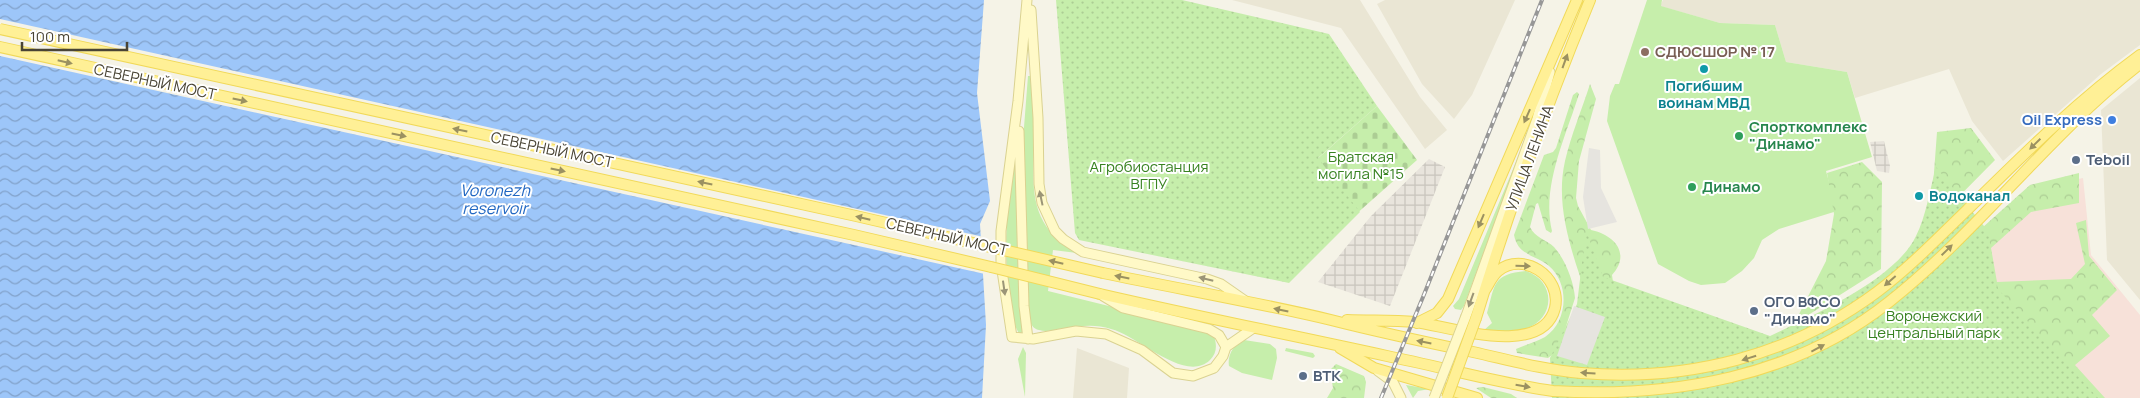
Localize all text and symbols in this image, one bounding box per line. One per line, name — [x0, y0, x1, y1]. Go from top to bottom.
scale bar — [22, 20, 128, 52]
text: 100 m — [30, 26, 70, 47]
place label: СДЮСШОР № 17 — [1655, 41, 1775, 62]
marker: СДЮСШОР № 17 — [1639, 46, 1651, 58]
one-way arrow — [1562, 54, 1569, 69]
one-way arrow — [57, 58, 72, 66]
street label: СЕВЕРНЫЙ МОСТ — [92, 58, 218, 105]
marker: Погибшим воинам МВД — [1698, 63, 1710, 75]
place label: Погибшим воинам МВД — [1658, 75, 1750, 113]
one-way arrow — [233, 97, 249, 105]
street label: УЛИЦА ЛЕНИНА — [1501, 101, 1559, 214]
one-way arrow — [1523, 109, 1531, 123]
place label: Oil Express — [2022, 109, 2102, 130]
marker: Oil Express — [2106, 114, 2118, 126]
place label: Спорткомплекс "Динамо" — [1749, 116, 1868, 154]
one-way arrow — [453, 126, 468, 134]
street label: СЕВЕРНЫЙ МОСТ — [489, 126, 615, 173]
marker: Спорткомплекс "Динамо" — [1733, 130, 1745, 142]
one-way arrow — [392, 131, 407, 139]
one-way arrow — [2029, 137, 2041, 149]
park label: Братская могила №15 — [1318, 146, 1404, 184]
place label: Teboil — [2086, 149, 2130, 170]
marker: Teboil — [2070, 154, 2082, 166]
park label: Агробиостанция ВГПУ — [1089, 156, 1209, 194]
one-way arrow — [550, 166, 565, 174]
place label: Динамо — [1702, 176, 1761, 197]
water label: Voronezh reservoir — [460, 179, 530, 219]
one-way arrow — [696, 179, 712, 187]
marker: Динамо — [1686, 181, 1698, 193]
place label: Водоканал — [1929, 185, 2010, 206]
one-way arrow — [1037, 190, 1045, 206]
marker: Водоканал — [1913, 190, 1925, 202]
street label: СЕВЕРНЫЙ МОСТ — [884, 212, 1010, 261]
one-way arrow — [856, 214, 871, 222]
one-way arrow — [1477, 214, 1485, 229]
one-way arrow — [1940, 244, 1952, 256]
one-way arrow — [1048, 258, 1063, 266]
one-way arrow — [1515, 262, 1531, 270]
one-way arrow — [1114, 273, 1129, 281]
one-way arrow — [1199, 275, 1214, 283]
one-way arrow — [1884, 275, 1897, 286]
one-way arrow — [1000, 281, 1008, 297]
place label: ОГО ВФСО "Динамо" — [1764, 291, 1841, 329]
one-way arrow — [1467, 293, 1475, 307]
marker: ОГО ВФСО "Динамо" — [1748, 305, 1760, 317]
park label: Воронежский центральный парк — [1868, 305, 2000, 343]
one-way arrow — [1273, 306, 1288, 314]
one-way arrow — [1416, 338, 1431, 346]
one-way arrow — [1810, 344, 1825, 352]
one-way arrow — [1741, 354, 1756, 362]
place label: ВТК — [1313, 365, 1341, 386]
one-way arrow — [1580, 369, 1596, 377]
marker: ВТК — [1297, 370, 1309, 382]
one-way arrow — [1516, 382, 1532, 390]

